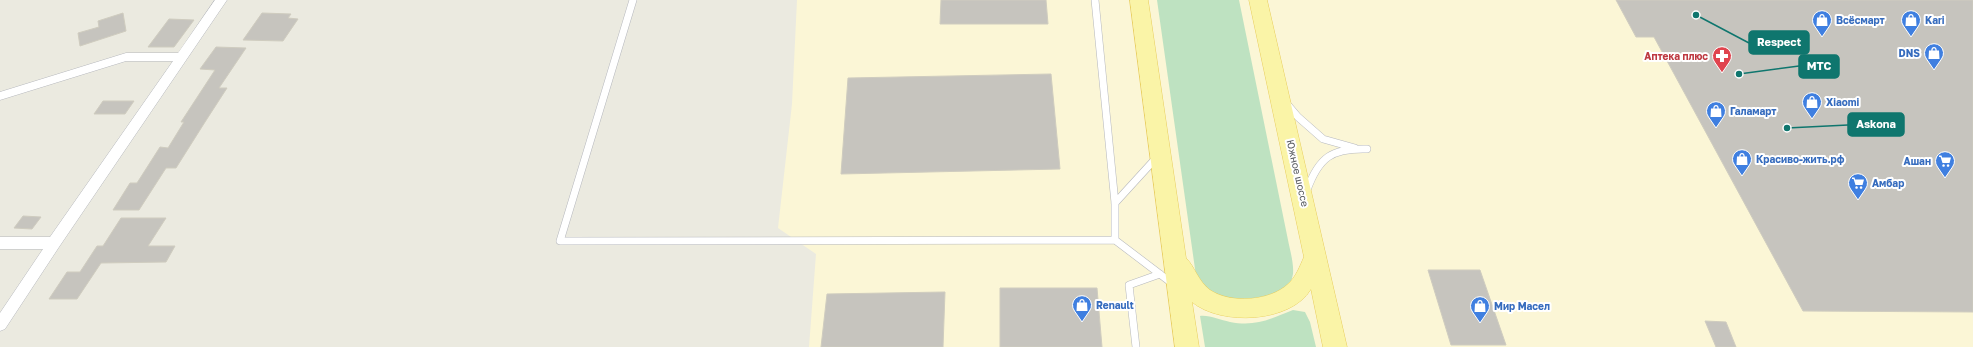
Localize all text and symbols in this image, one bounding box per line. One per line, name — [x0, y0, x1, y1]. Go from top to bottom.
shop icon: Всёсмарт — [1811, 9, 1833, 37]
shop icon: Kari — [1900, 9, 1922, 37]
place label: Всёсмарт — [1836, 14, 1885, 26]
place label: Kari — [1925, 14, 1945, 26]
callout: Respect — [1749, 31, 1809, 54]
text: Respect — [1757, 35, 1802, 48]
shop icon: DNS — [1923, 42, 1945, 70]
pharmacy icon: Аптека плюс — [1711, 45, 1733, 73]
place label: DNS — [1899, 47, 1920, 59]
place label: Аптека плюс — [1644, 50, 1708, 62]
callout: МТС — [1799, 55, 1839, 78]
text: МТС — [1807, 59, 1832, 72]
shop icon: Xiaomi — [1801, 91, 1823, 119]
place label: Xiaomi — [1826, 96, 1859, 108]
shop icon: Галамарт — [1705, 100, 1727, 128]
place label: Галамарт — [1730, 105, 1777, 117]
callout: Askona — [1848, 113, 1904, 136]
text: Askona — [1856, 117, 1896, 130]
street label: Южное шоссе — [1284, 138, 1312, 208]
shop icon: Красиво-жить.рф — [1731, 148, 1753, 176]
supermarket icon: Ашан — [1934, 150, 1956, 178]
place label: Красиво-жить.рф — [1756, 153, 1845, 165]
place label: Ашан — [1904, 155, 1931, 167]
supermarket icon: Амбар — [1847, 172, 1869, 200]
place label: Амбар — [1872, 177, 1904, 189]
shop icon: Renault — [1071, 294, 1093, 322]
shop icon: Мир Масел — [1469, 295, 1491, 323]
place label: Renault — [1096, 299, 1134, 311]
place label: Мир Масел — [1494, 300, 1550, 312]

